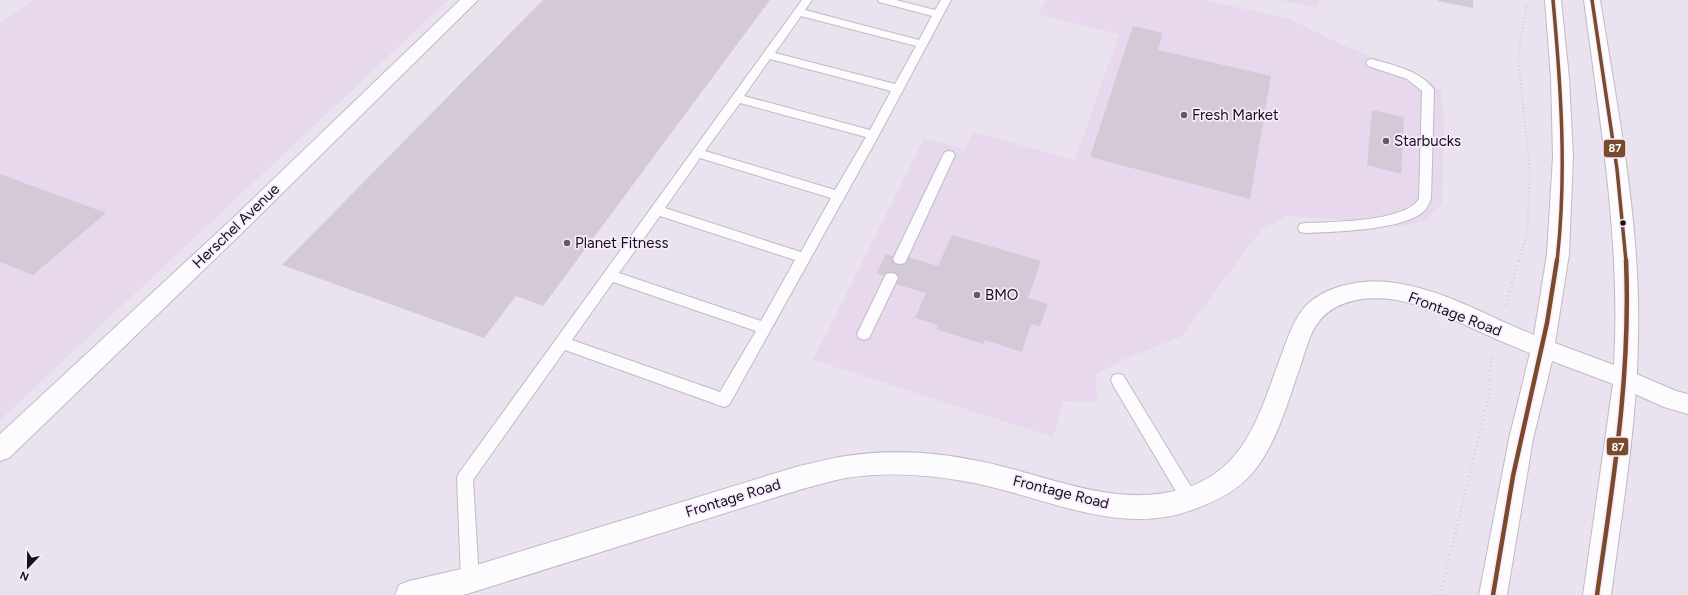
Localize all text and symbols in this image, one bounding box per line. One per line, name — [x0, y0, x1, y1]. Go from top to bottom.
place label: Fresh Market — [1192, 106, 1279, 124]
marker: Fresh Market — [1179, 110, 1189, 120]
place label: Starbucks — [1394, 132, 1461, 150]
marker: Starbucks — [1381, 136, 1391, 146]
line badge: 87 — [1603, 139, 1626, 158]
text: 87 — [1609, 142, 1621, 155]
street label: Herschel Avenue — [189, 180, 283, 272]
unlabelled marker — [1618, 218, 1628, 228]
place label: Planet Fitness — [575, 234, 668, 252]
marker: Planet Fitness — [562, 238, 572, 248]
place label: BMO — [985, 286, 1019, 304]
street label: Frontage Road — [1406, 288, 1504, 340]
marker: BMO — [972, 290, 982, 300]
line badge: 87 — [1606, 437, 1629, 456]
text: 87 — [1612, 441, 1624, 454]
street label: Frontage Road — [1011, 471, 1111, 513]
street label: Frontage Road — [683, 475, 783, 521]
north arrow — [8, 547, 48, 587]
text: N — [18, 568, 31, 583]

